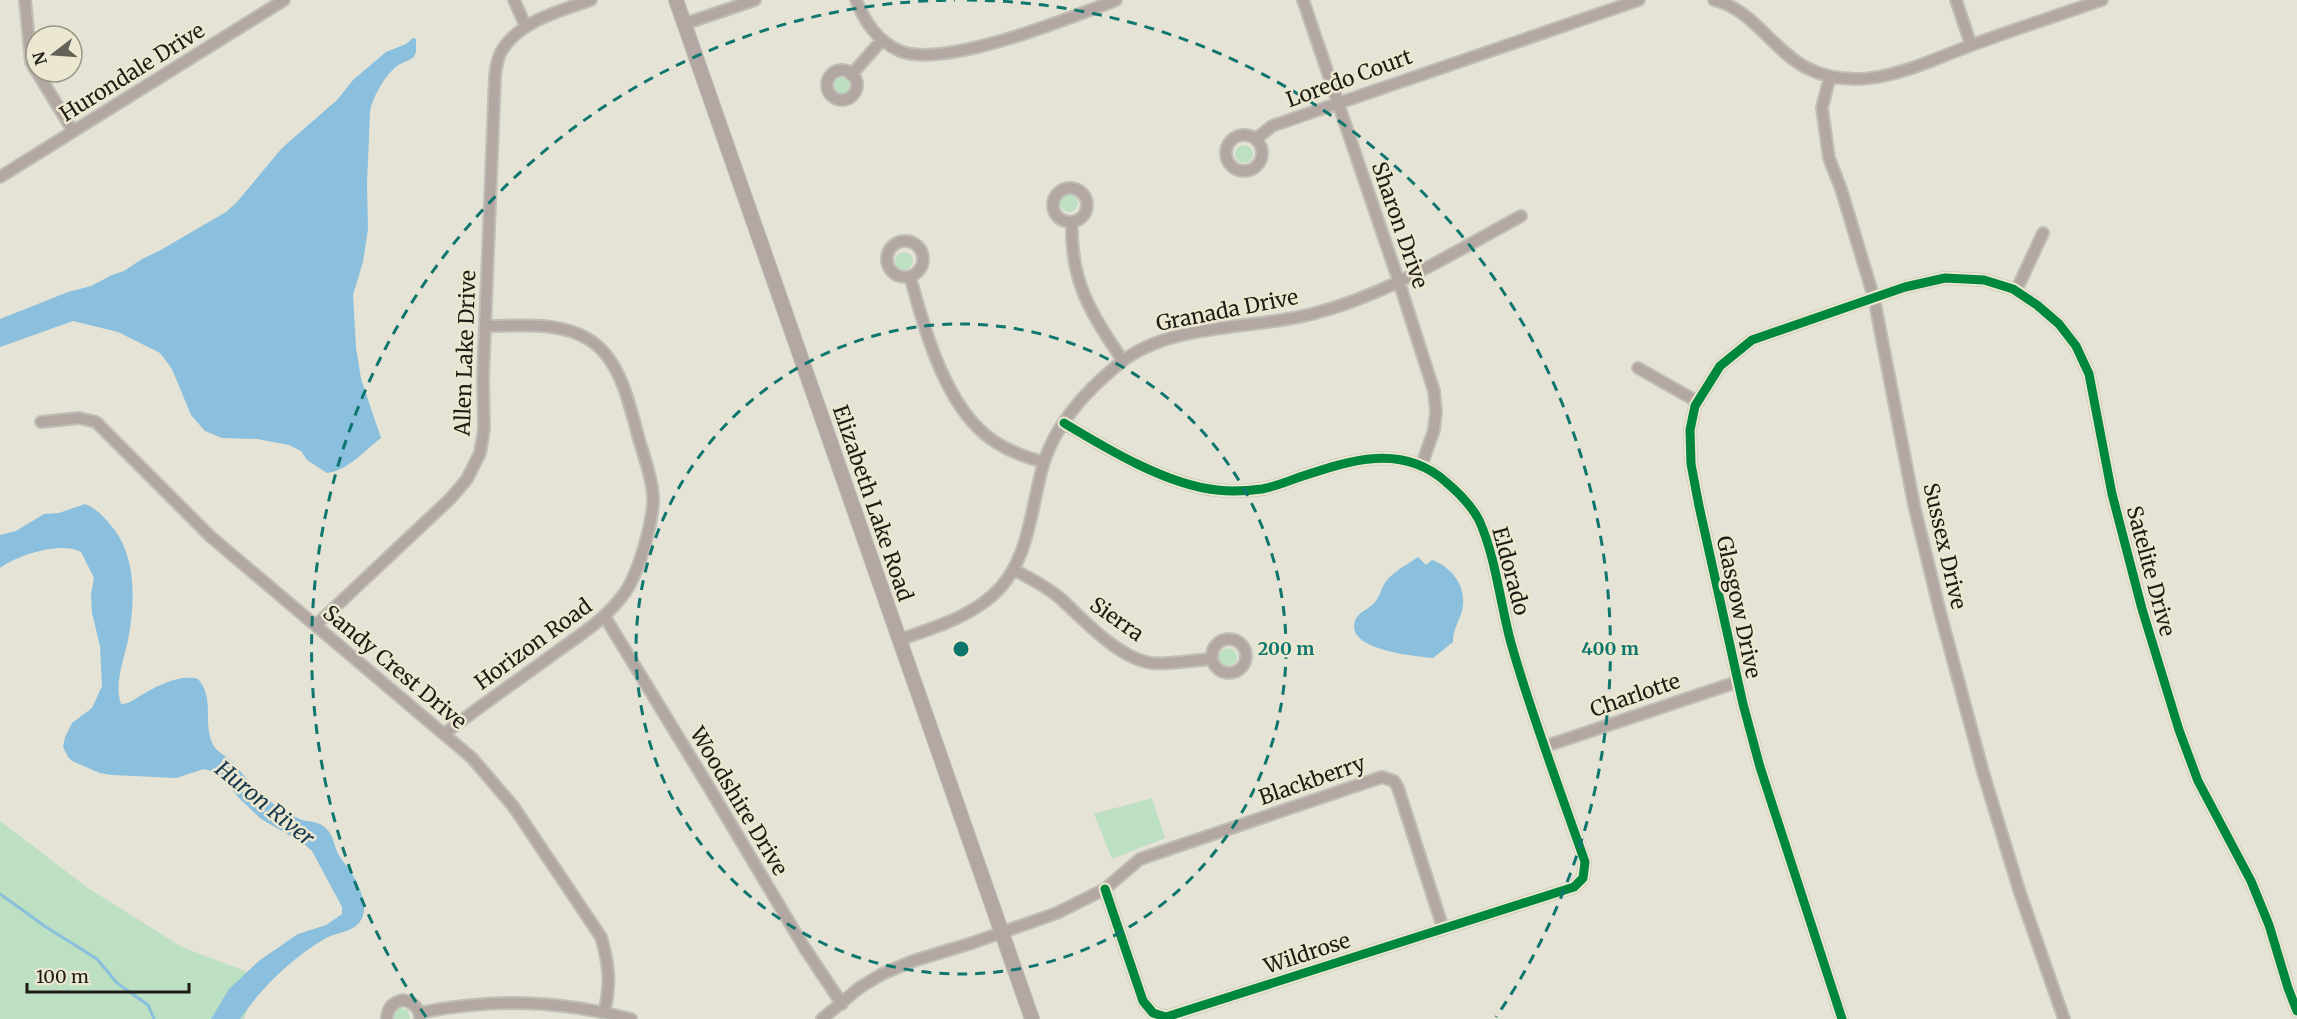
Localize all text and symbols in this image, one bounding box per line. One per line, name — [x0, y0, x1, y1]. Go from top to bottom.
street label: Hurondale Drive — [55, 17, 209, 127]
north arrow — [24, 24, 84, 84]
street label: Loredo Court — [1282, 43, 1416, 113]
text: N — [28, 49, 51, 67]
street label: Sharon Drive — [1366, 158, 1434, 292]
street label: Allen Lake Drive — [449, 269, 481, 437]
street label: Granada Drive — [1154, 283, 1300, 337]
street label: Elizabeth Lake Road — [827, 401, 919, 605]
street label: Sussex Drive — [1917, 480, 1973, 612]
street label: Satelite Drive — [2121, 503, 2181, 639]
street label: Eldorado — [1486, 524, 1536, 618]
street label: Glasgow Drive — [1711, 533, 1767, 681]
street label: Sierra — [1085, 591, 1149, 647]
street label: Horizon Road — [469, 592, 597, 696]
street label: Sandy Crest Drive — [318, 599, 472, 735]
text: 200 m — [1258, 637, 1314, 660]
text: 400 m — [1581, 637, 1639, 660]
centre of rings — [951, 639, 971, 659]
street label: Charlotte — [1586, 667, 1684, 723]
street label: Woodshire Drive — [684, 721, 794, 880]
street label: Blackberry — [1255, 749, 1370, 811]
water label: Huron River — [209, 754, 321, 852]
street label: Wildrose — [1259, 926, 1354, 980]
scale bar — [27, 956, 189, 994]
text: 100 m — [36, 965, 89, 988]

